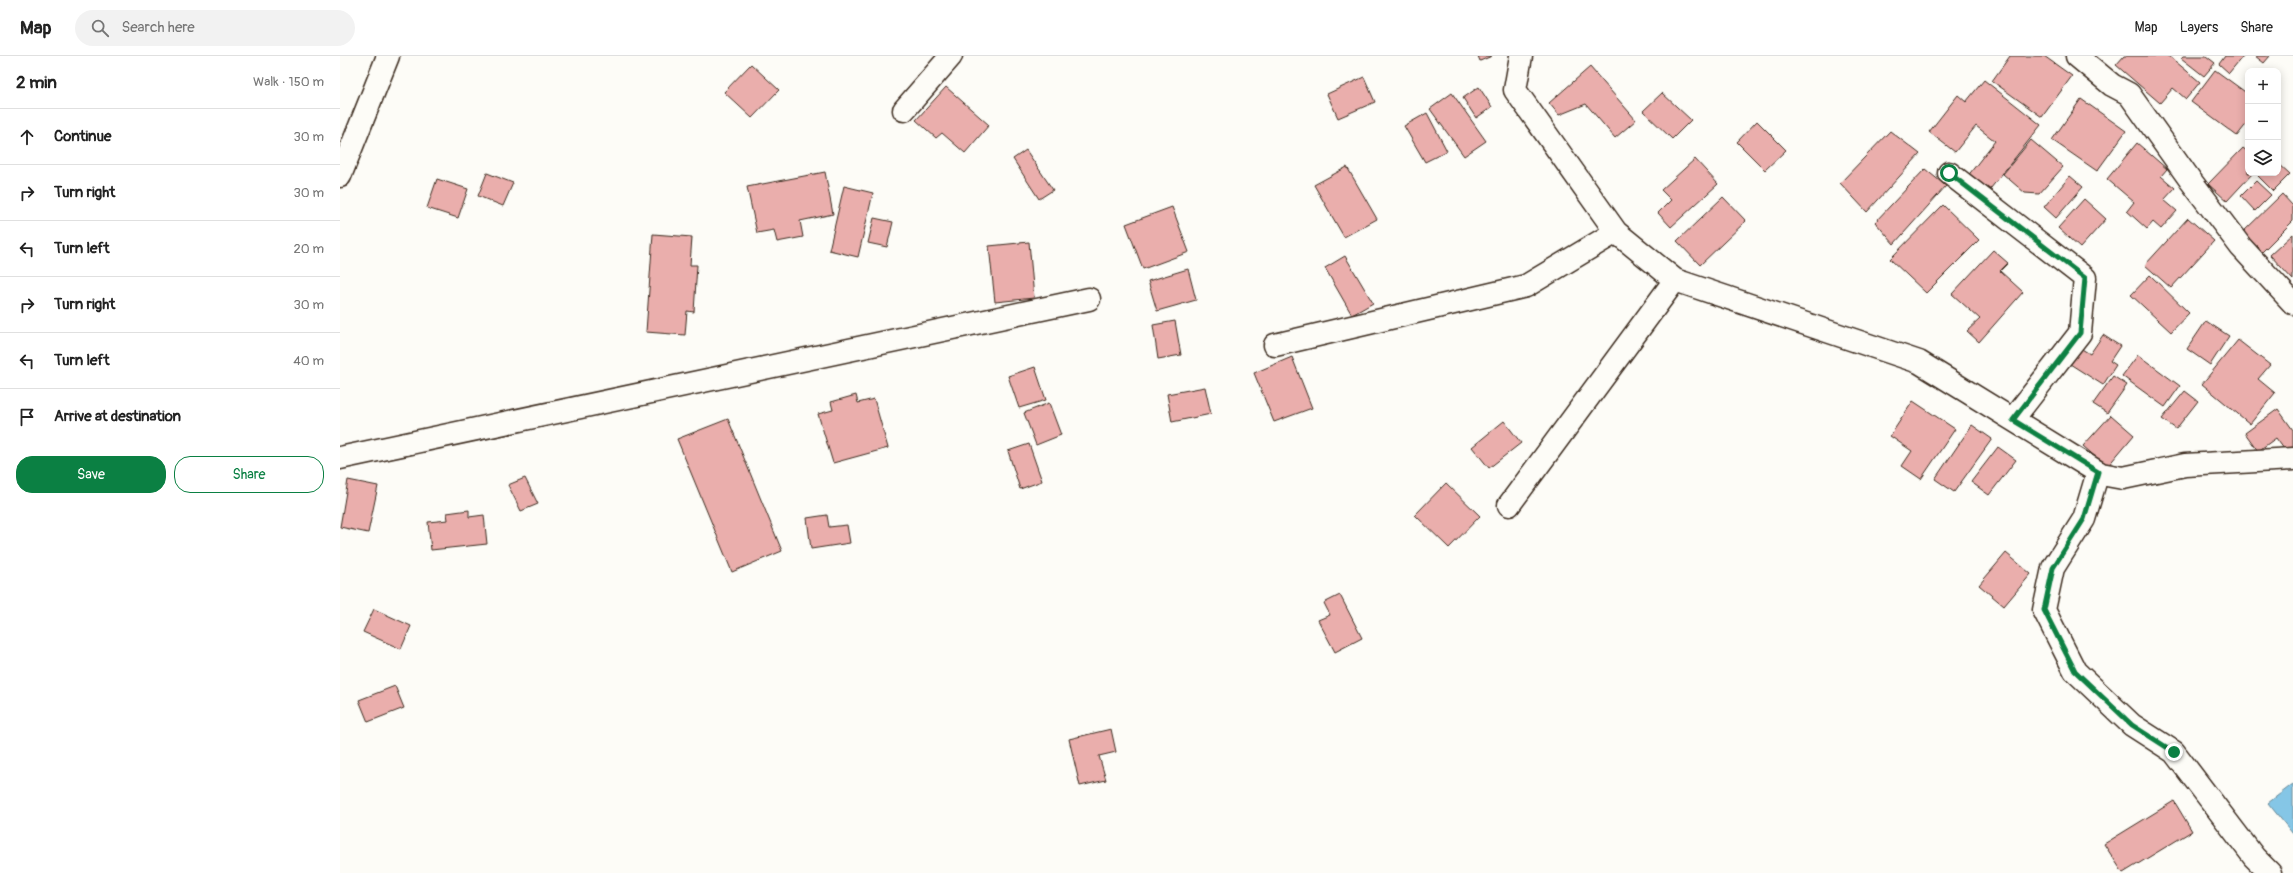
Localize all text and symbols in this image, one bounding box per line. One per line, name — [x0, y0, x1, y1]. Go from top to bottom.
search box — [75, 10, 355, 46]
text: Map — [20, 16, 51, 40]
icon: search — [89, 17, 111, 39]
text: Search here — [121, 18, 195, 37]
text: Map — [2135, 19, 2158, 36]
text: Layers — [2180, 19, 2218, 36]
text: Share — [2240, 19, 2273, 36]
map controls — [2245, 68, 2281, 176]
button: + — [2245, 68, 2281, 104]
text: 2 min — [16, 72, 57, 93]
text: Walk · 150 m — [253, 74, 324, 90]
button: − — [2245, 104, 2281, 140]
icon: ahead — [16, 126, 38, 148]
text: Continue — [54, 127, 112, 146]
text: 30 m — [294, 129, 324, 145]
button: layers — [2245, 140, 2281, 176]
route start — [1940, 164, 1958, 182]
icon: right — [16, 182, 38, 204]
text: Turn right — [54, 183, 115, 202]
text: 30 m — [294, 185, 324, 201]
icon: left — [16, 238, 38, 260]
text: Turn left — [54, 239, 110, 258]
text: 20 m — [293, 241, 324, 257]
icon: right — [16, 294, 38, 316]
text: Turn right — [54, 295, 115, 314]
text: 30 m — [294, 297, 324, 313]
icon: left — [16, 350, 38, 372]
text: Turn left — [54, 351, 110, 370]
text: 40 m — [293, 353, 324, 369]
icon: arrive — [16, 406, 38, 428]
text: Arrive at destination — [54, 407, 181, 426]
button: Save — [16, 456, 166, 493]
button: Share — [174, 456, 324, 493]
route end — [2165, 743, 2183, 761]

